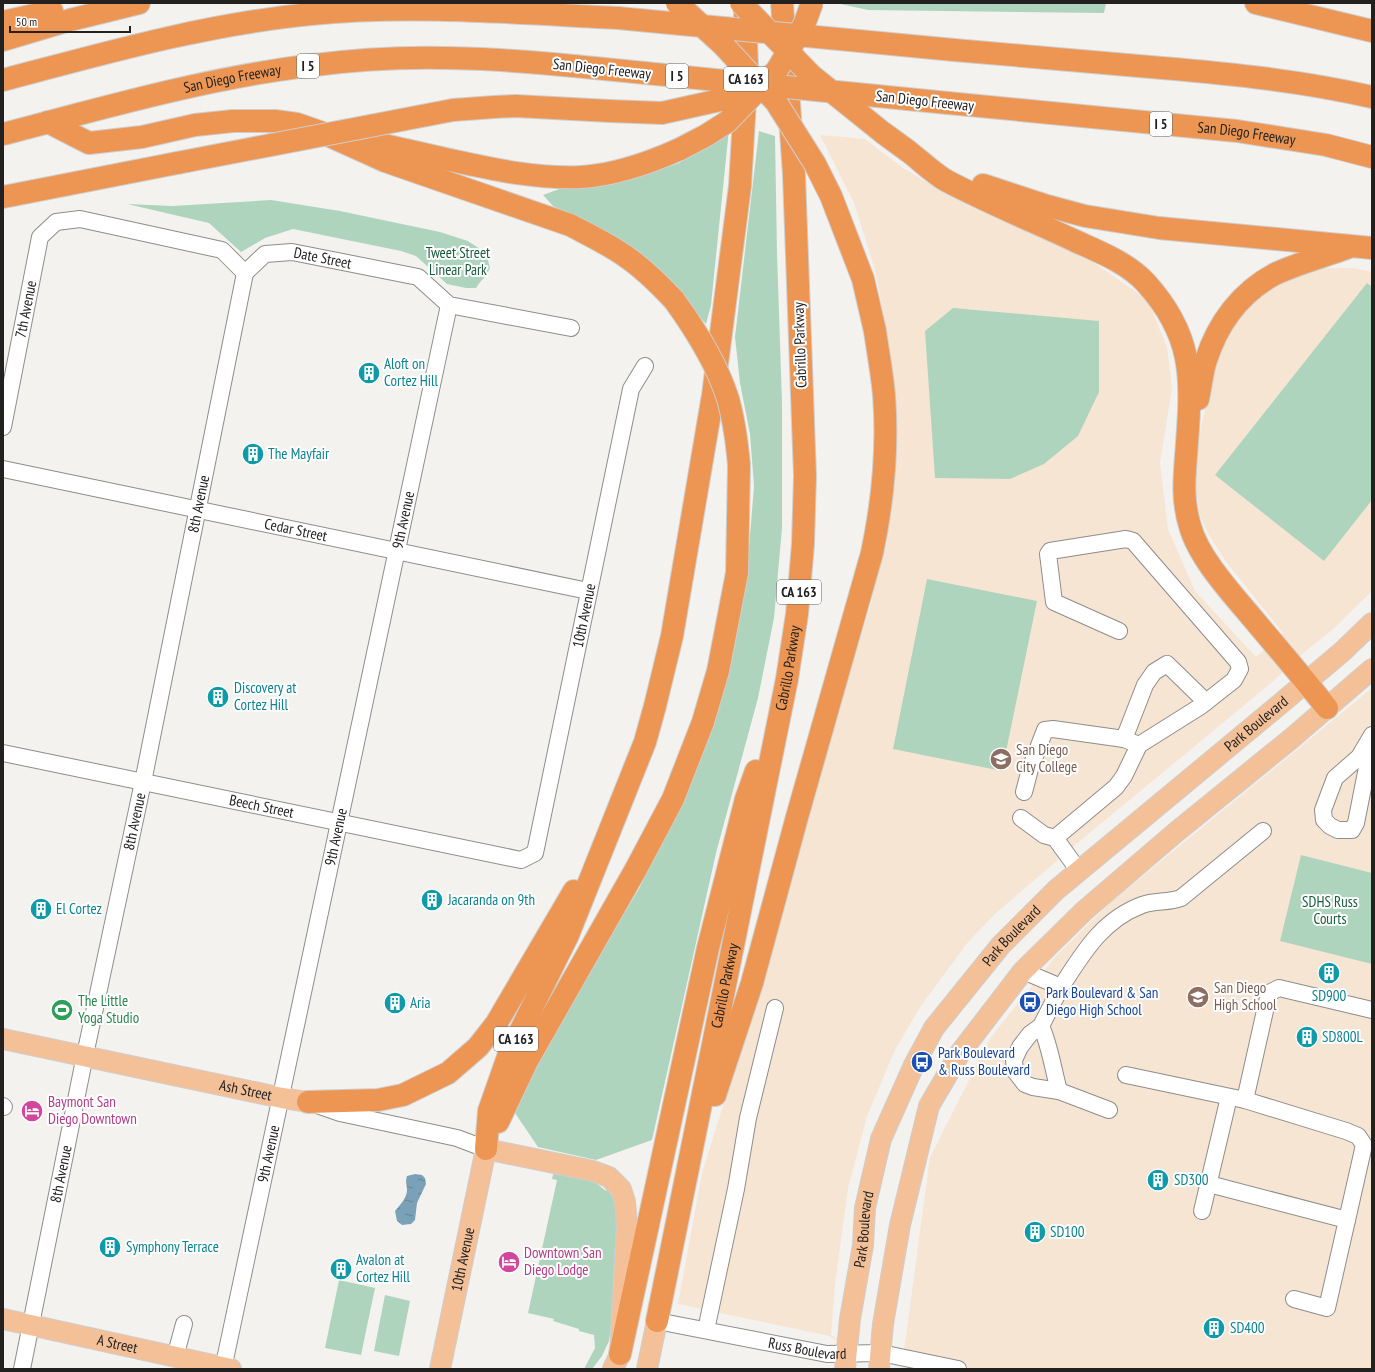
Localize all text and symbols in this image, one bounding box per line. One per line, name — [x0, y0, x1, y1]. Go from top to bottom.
scale bar — [10, 8, 130, 34]
text: 50 m — [16, 14, 37, 29]
road number: I 5 — [297, 54, 319, 78]
street label: San Diego Freeway — [552, 54, 652, 83]
street label: San Diego Freeway — [182, 60, 282, 97]
road number: I 5 — [666, 64, 688, 88]
road number: CA 163 — [724, 67, 768, 91]
street label: San Diego Freeway — [875, 86, 975, 115]
road number: I 5 — [1150, 112, 1172, 136]
street label: San Diego Freeway — [1197, 117, 1297, 149]
street label: Date Street — [292, 243, 353, 273]
park label: Tweet Street Linear Park — [426, 243, 490, 279]
street label: 7th Avenue — [11, 279, 40, 339]
street label: Cabrillo Parkway — [788, 301, 810, 388]
place label: Aloft on Cortez Hill — [384, 354, 438, 390]
building icon: Aloft on Cortez Hill — [356, 360, 382, 386]
building icon: The Mayfair — [240, 441, 266, 467]
place label: The Mayfair — [268, 444, 330, 463]
street label: 8th Avenue — [183, 473, 213, 534]
street label: 9th Avenue — [388, 489, 418, 550]
street label: Cedar Street — [263, 514, 329, 545]
road number: CA 163 — [777, 580, 821, 604]
street label: 10th Avenue — [568, 582, 600, 649]
street label: Cabrillo Parkway — [771, 624, 804, 712]
place label: Discovery at Cortez Hill — [234, 678, 296, 714]
building icon: Discovery at Cortez Hill — [205, 684, 231, 710]
street label: Park Boulevard — [1220, 692, 1292, 755]
place label: San Diego City College — [1016, 740, 1077, 776]
school or university icon: San Diego City College — [988, 746, 1014, 772]
street label: Beech Street — [228, 790, 296, 822]
street label: 8th Avenue — [119, 791, 149, 852]
street label: 9th Avenue — [320, 806, 351, 867]
building icon: Jacaranda on 9th — [419, 887, 445, 913]
place label: Jacaranda on 9th — [447, 890, 535, 909]
park label: SDHS Russ Courts — [1302, 892, 1358, 928]
building icon: El Cortez — [28, 896, 54, 922]
place label: El Cortez — [56, 899, 102, 918]
street label: Park Boulevard — [978, 901, 1045, 970]
street label: Cabrillo Parkway — [707, 941, 742, 1030]
building icon: SD900 — [1316, 960, 1342, 986]
place label: San Diego High School — [1214, 978, 1277, 1014]
place label: Park Boulevard & San Diego High School — [1046, 983, 1158, 1019]
school or university icon: San Diego High School — [1185, 984, 1211, 1010]
place label: SD900 — [1312, 986, 1347, 1005]
bus stop icon: Park Boulevard & San Diego High School — [1017, 989, 1043, 1015]
building icon: Aria — [382, 990, 408, 1016]
place label: The Little Yoga Studio — [78, 991, 139, 1027]
place label: Aria — [410, 993, 430, 1012]
sports icon: The Little Yoga Studio — [49, 997, 75, 1023]
building icon: SD800L — [1294, 1024, 1320, 1050]
road number: CA 163 — [494, 1027, 538, 1051]
place label: SD800L — [1322, 1027, 1364, 1046]
place label: Park Boulevard & Russ Boulevard — [938, 1043, 1030, 1079]
bus stop icon: Park Boulevard & Russ Boulevard — [909, 1049, 935, 1075]
street label: Ash Street — [218, 1075, 274, 1105]
place label: Baymont San Diego Downtown — [48, 1092, 137, 1128]
hotel icon: Baymont San Diego Downtown — [19, 1098, 45, 1124]
street label: 9th Avenue — [253, 1123, 284, 1184]
street label: 8th Avenue — [46, 1143, 76, 1204]
building icon: SD300 — [1145, 1167, 1171, 1193]
place label: SD300 — [1174, 1170, 1209, 1189]
street label: Park Boulevard — [849, 1189, 878, 1269]
building icon: SD100 — [1022, 1219, 1048, 1245]
place label: SD100 — [1050, 1222, 1085, 1241]
street label: 10th Avenue — [446, 1225, 478, 1293]
building icon: Symphony Terrace — [97, 1234, 123, 1260]
place label: Symphony Terrace — [126, 1237, 219, 1256]
place label: Downtown San Diego Lodge — [524, 1243, 602, 1279]
hotel icon: Downtown San Diego Lodge — [496, 1249, 522, 1275]
place label: Avalon at Cortez Hill — [356, 1250, 410, 1286]
building icon: Avalon at Cortez Hill — [328, 1256, 354, 1282]
building icon: SD400 — [1201, 1315, 1227, 1341]
place label: SD400 — [1230, 1318, 1265, 1337]
street label: A Street — [95, 1330, 139, 1357]
street label: Russ Boulevard — [767, 1333, 847, 1363]

